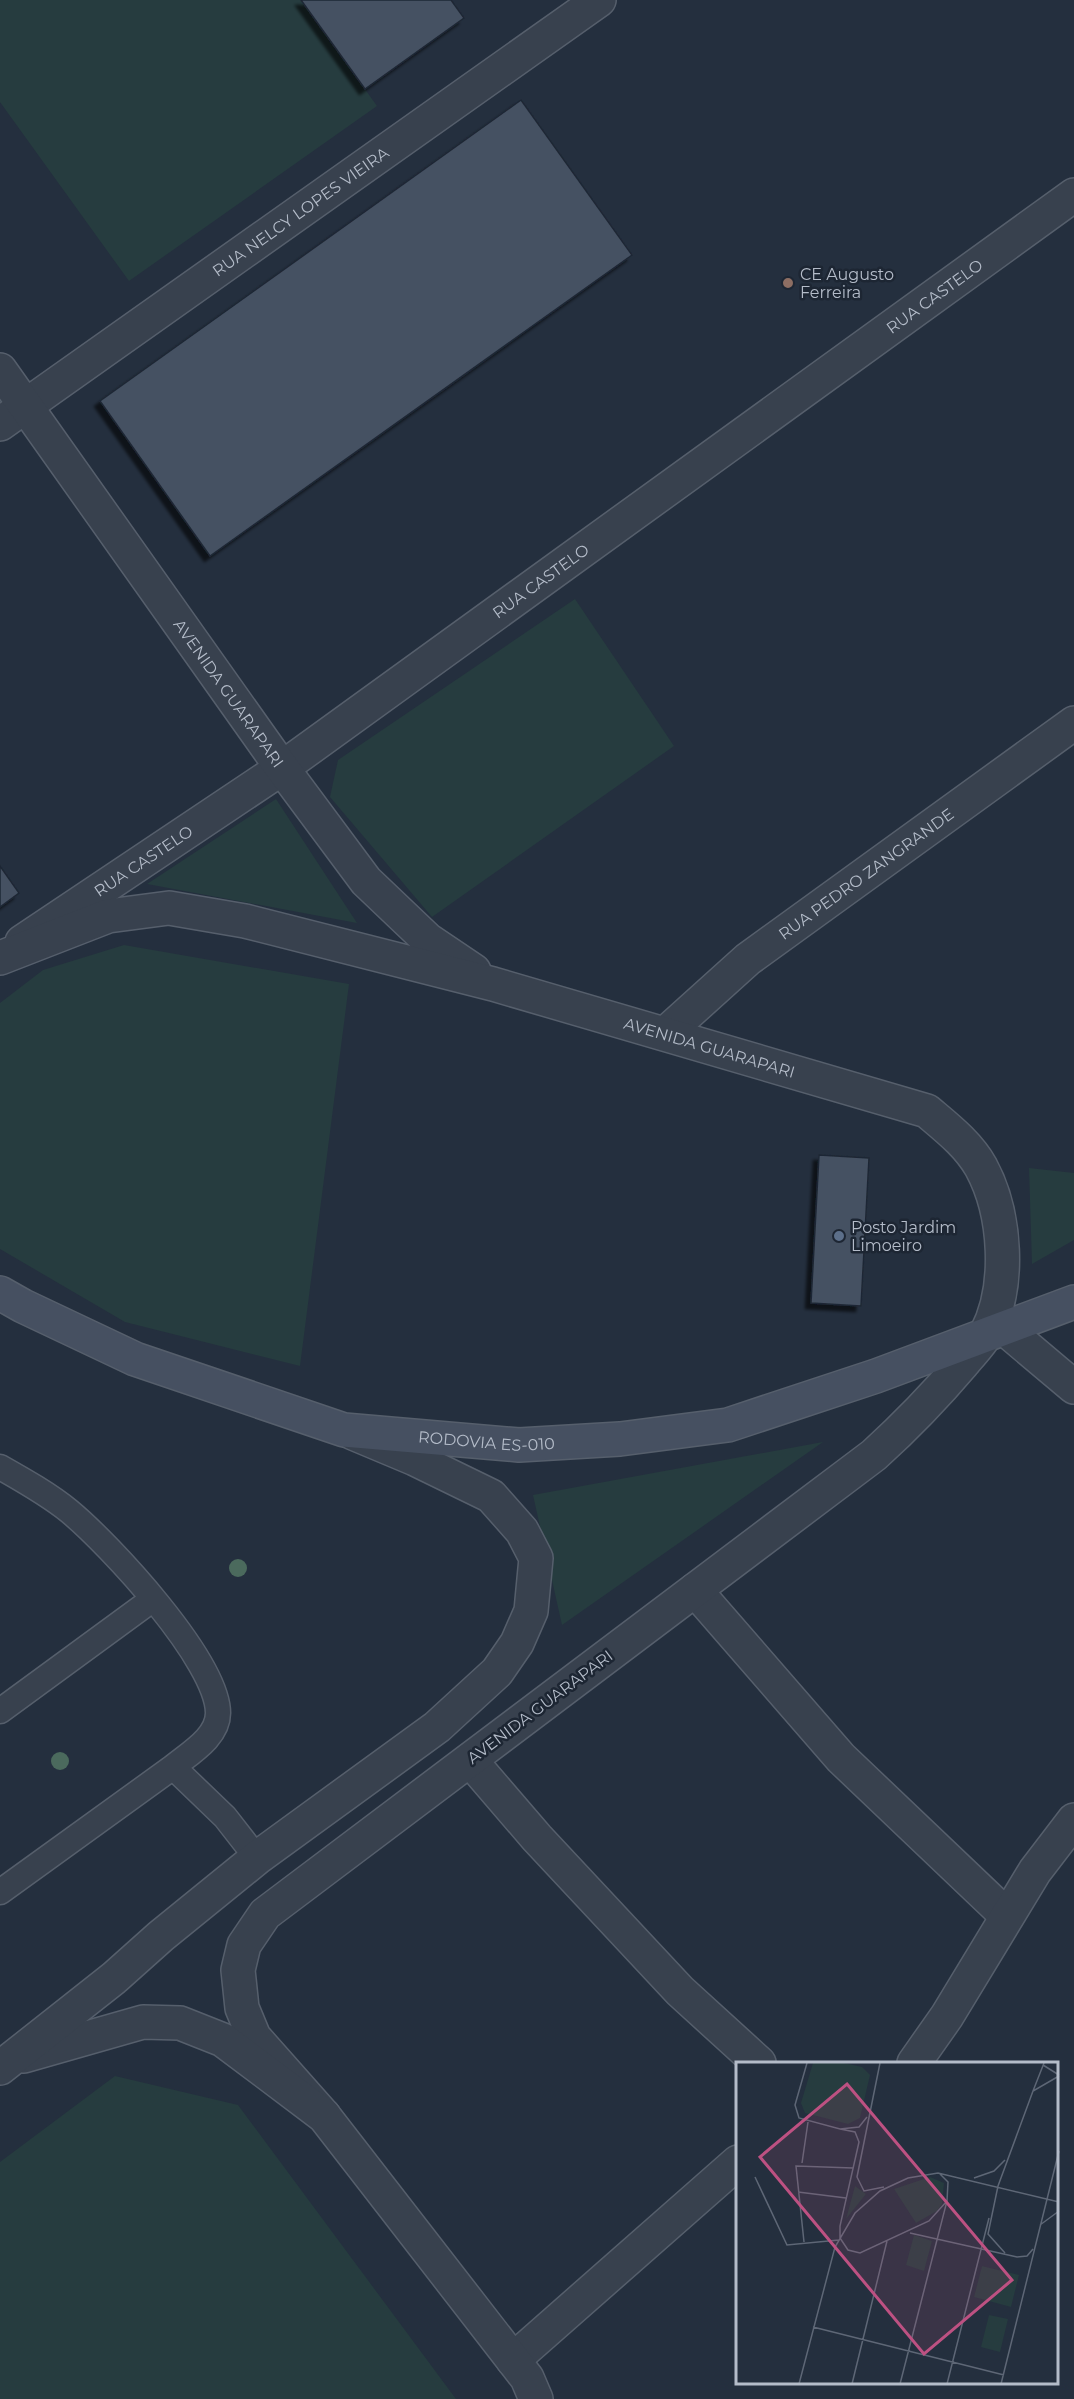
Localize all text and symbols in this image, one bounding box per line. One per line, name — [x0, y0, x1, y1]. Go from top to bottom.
street label: RUA NELCY LOPES VIEIRA — [209, 142, 392, 280]
street label: RUA CASTELO — [882, 255, 986, 337]
place label: CE Augusto Ferreira — [800, 265, 894, 302]
marker: CE Augusto Ferreira — [781, 276, 795, 290]
street label: RUA CASTELO — [489, 540, 593, 622]
street label: AVENIDA GUARAPARI — [170, 615, 288, 771]
street label: RUA PEDRO ZANGRANDE — [775, 804, 957, 943]
street label: RUA CASTELO — [90, 821, 196, 901]
street label: AVENIDA GUARAPARI — [622, 1013, 797, 1081]
place label: Posto Jardim Limoeiro — [851, 1218, 956, 1255]
marker: Posto Jardim Limoeiro — [832, 1229, 846, 1243]
street label: RODOVIA ES-010 — [417, 1427, 555, 1455]
street label: AVENIDA GUARAPARI — [464, 1646, 616, 1768]
inset map — [736, 2062, 1059, 2384]

